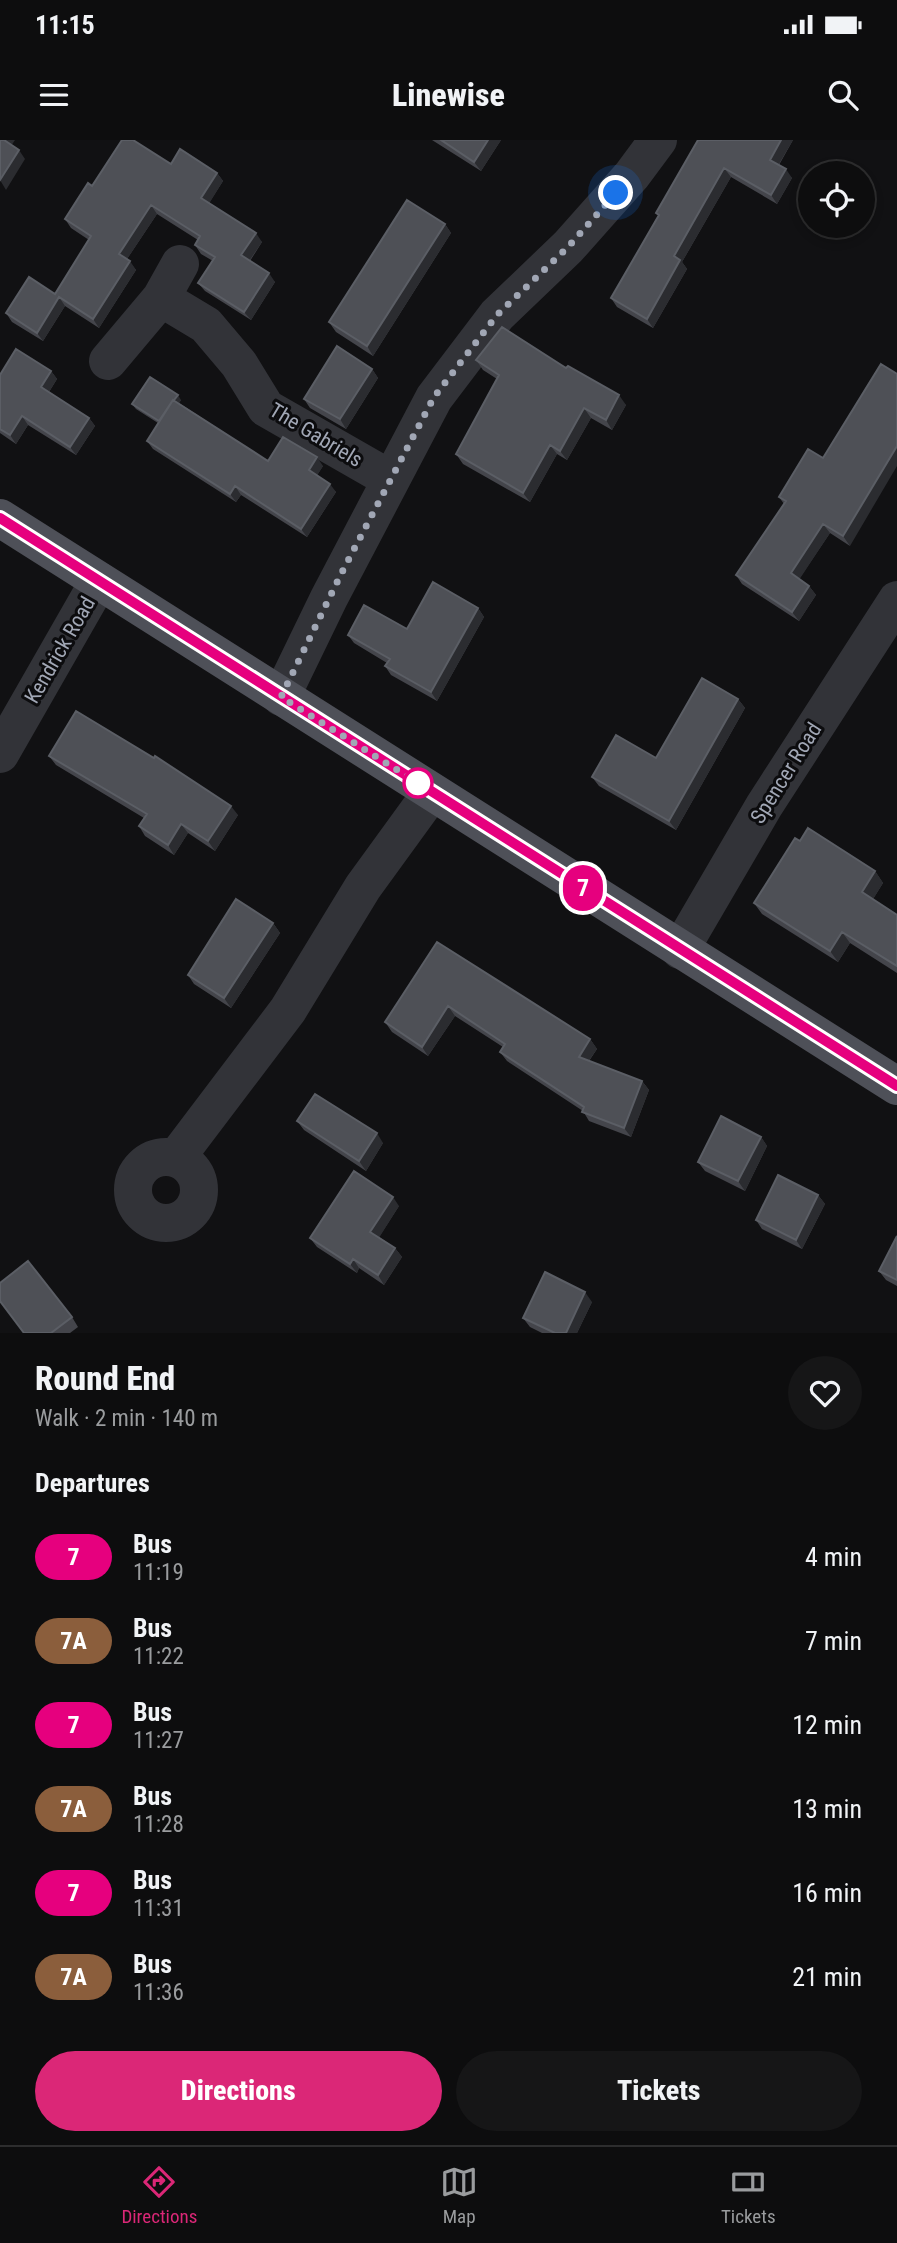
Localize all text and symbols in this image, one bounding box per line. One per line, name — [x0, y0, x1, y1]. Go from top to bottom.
text: 11:15 — [35, 10, 95, 40]
icon: menu — [35, 76, 73, 114]
text: Linewise — [392, 76, 505, 114]
icon: search — [824, 76, 862, 114]
map controls — [798, 161, 875, 238]
button: locate — [798, 161, 875, 238]
your location — [598, 175, 633, 210]
street label: The Gabriels — [265, 398, 367, 472]
street label: Kendrick Road — [20, 592, 100, 708]
street label: Spencer Road — [746, 718, 826, 828]
unlabelled marker — [403, 768, 433, 798]
line badge: 7 — [560, 865, 606, 911]
text: 7 — [577, 874, 589, 902]
button: heart — [788, 1356, 862, 1430]
text: Round End — [35, 1359, 175, 1398]
text: Walk · 2 min · 140 m — [35, 1405, 218, 1432]
text: Departures — [35, 1468, 150, 1498]
text: Bus — [133, 1529, 172, 1559]
text: 4 min — [805, 1542, 862, 1572]
text: 7 — [67, 1543, 80, 1571]
text: 11:19 — [133, 1559, 184, 1586]
text: Bus — [133, 1613, 172, 1643]
text: 7 min — [805, 1626, 862, 1656]
text: 7A — [60, 1627, 87, 1655]
text: 11:22 — [133, 1643, 184, 1670]
text: Bus — [133, 1697, 172, 1727]
text: 12 min — [792, 1710, 862, 1740]
text: 7 — [67, 1711, 80, 1739]
text: 11:27 — [133, 1727, 184, 1754]
text: Bus — [133, 1781, 172, 1811]
text: 13 min — [792, 1794, 862, 1824]
text: 7A — [60, 1795, 87, 1823]
text: 11:28 — [133, 1811, 184, 1838]
text: Bus — [133, 1865, 172, 1895]
text: 16 min — [792, 1878, 862, 1908]
text: 7 — [67, 1879, 80, 1907]
text: 11:31 — [133, 1895, 184, 1922]
text: Bus — [133, 1949, 172, 1979]
text: 21 min — [792, 1962, 862, 1992]
text: 7A — [60, 1963, 87, 1991]
text: 11:36 — [133, 1979, 184, 2006]
button: Directions — [35, 2051, 442, 2131]
button: Tickets — [456, 2051, 862, 2131]
tab: Directions — [121, 2163, 197, 2228]
tab: Map — [440, 2163, 478, 2228]
tab: Tickets — [721, 2163, 776, 2228]

